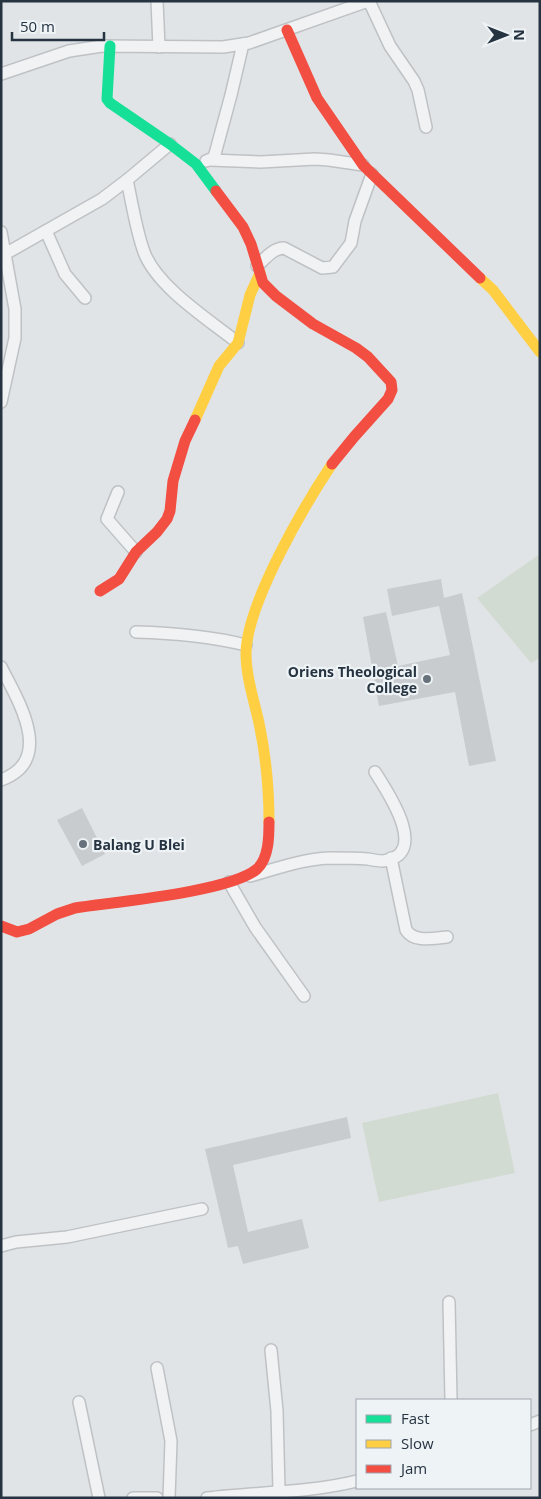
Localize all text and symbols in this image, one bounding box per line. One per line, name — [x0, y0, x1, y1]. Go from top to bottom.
scale bar — [12, 10, 105, 42]
north arrow — [481, 10, 531, 60]
text: 50 m — [20, 16, 55, 36]
text: N — [510, 29, 529, 41]
place label: Oriens Theological College — [288, 662, 417, 697]
marker: Oriens Theological College — [421, 673, 433, 685]
place label: Balang U Blei — [93, 835, 185, 854]
marker: Balang U Blei — [77, 838, 89, 850]
legend — [356, 1399, 531, 1489]
text: Fast — [401, 1408, 430, 1428]
text: Slow — [401, 1433, 434, 1453]
text: Jam — [399, 1458, 427, 1478]

